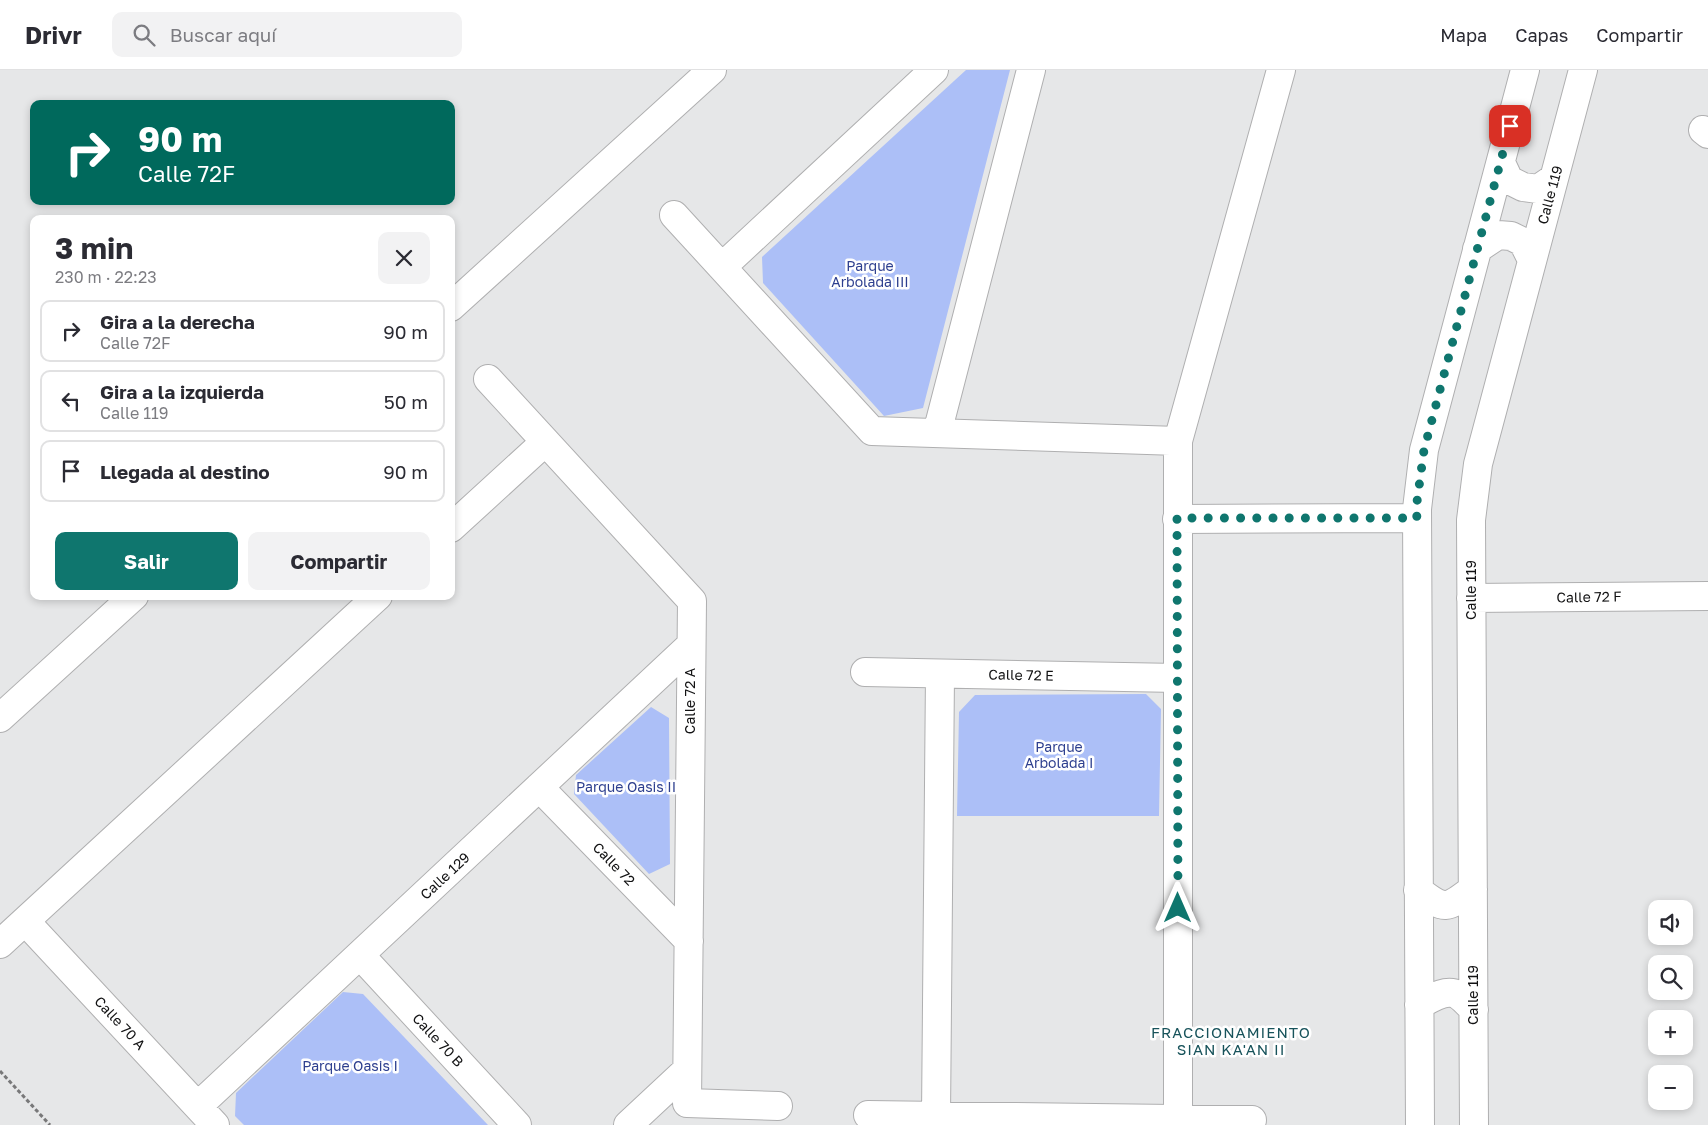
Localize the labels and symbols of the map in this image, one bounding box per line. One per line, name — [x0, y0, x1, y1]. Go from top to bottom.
pin — [1489, 105, 1531, 147]
street label: Calle 119 — [1534, 164, 1565, 226]
park label: Parque Arbolada III — [831, 257, 909, 290]
street label: Calle 119 — [1462, 560, 1479, 620]
street label: Calle 72 F — [1556, 587, 1622, 606]
street label: Calle 72 E — [988, 665, 1054, 684]
street label: Calle 72 A — [681, 667, 698, 734]
park label: Parque Arbolada I — [1025, 738, 1093, 771]
park label: Parque Oasis II — [576, 778, 676, 795]
street label: Calle 72 — [590, 839, 639, 889]
street label: Calle 129 — [416, 849, 473, 903]
position arrow — [1151, 881, 1203, 933]
street label: Calle 119 — [1464, 965, 1481, 1025]
street label: Calle 70 A — [91, 992, 150, 1053]
street label: Calle 70 B — [409, 1009, 467, 1070]
district label: FRACCIONAMIENTO SIAN KA'AN II — [1151, 1023, 1311, 1058]
park label: Parque Oasis I — [302, 1057, 398, 1074]

